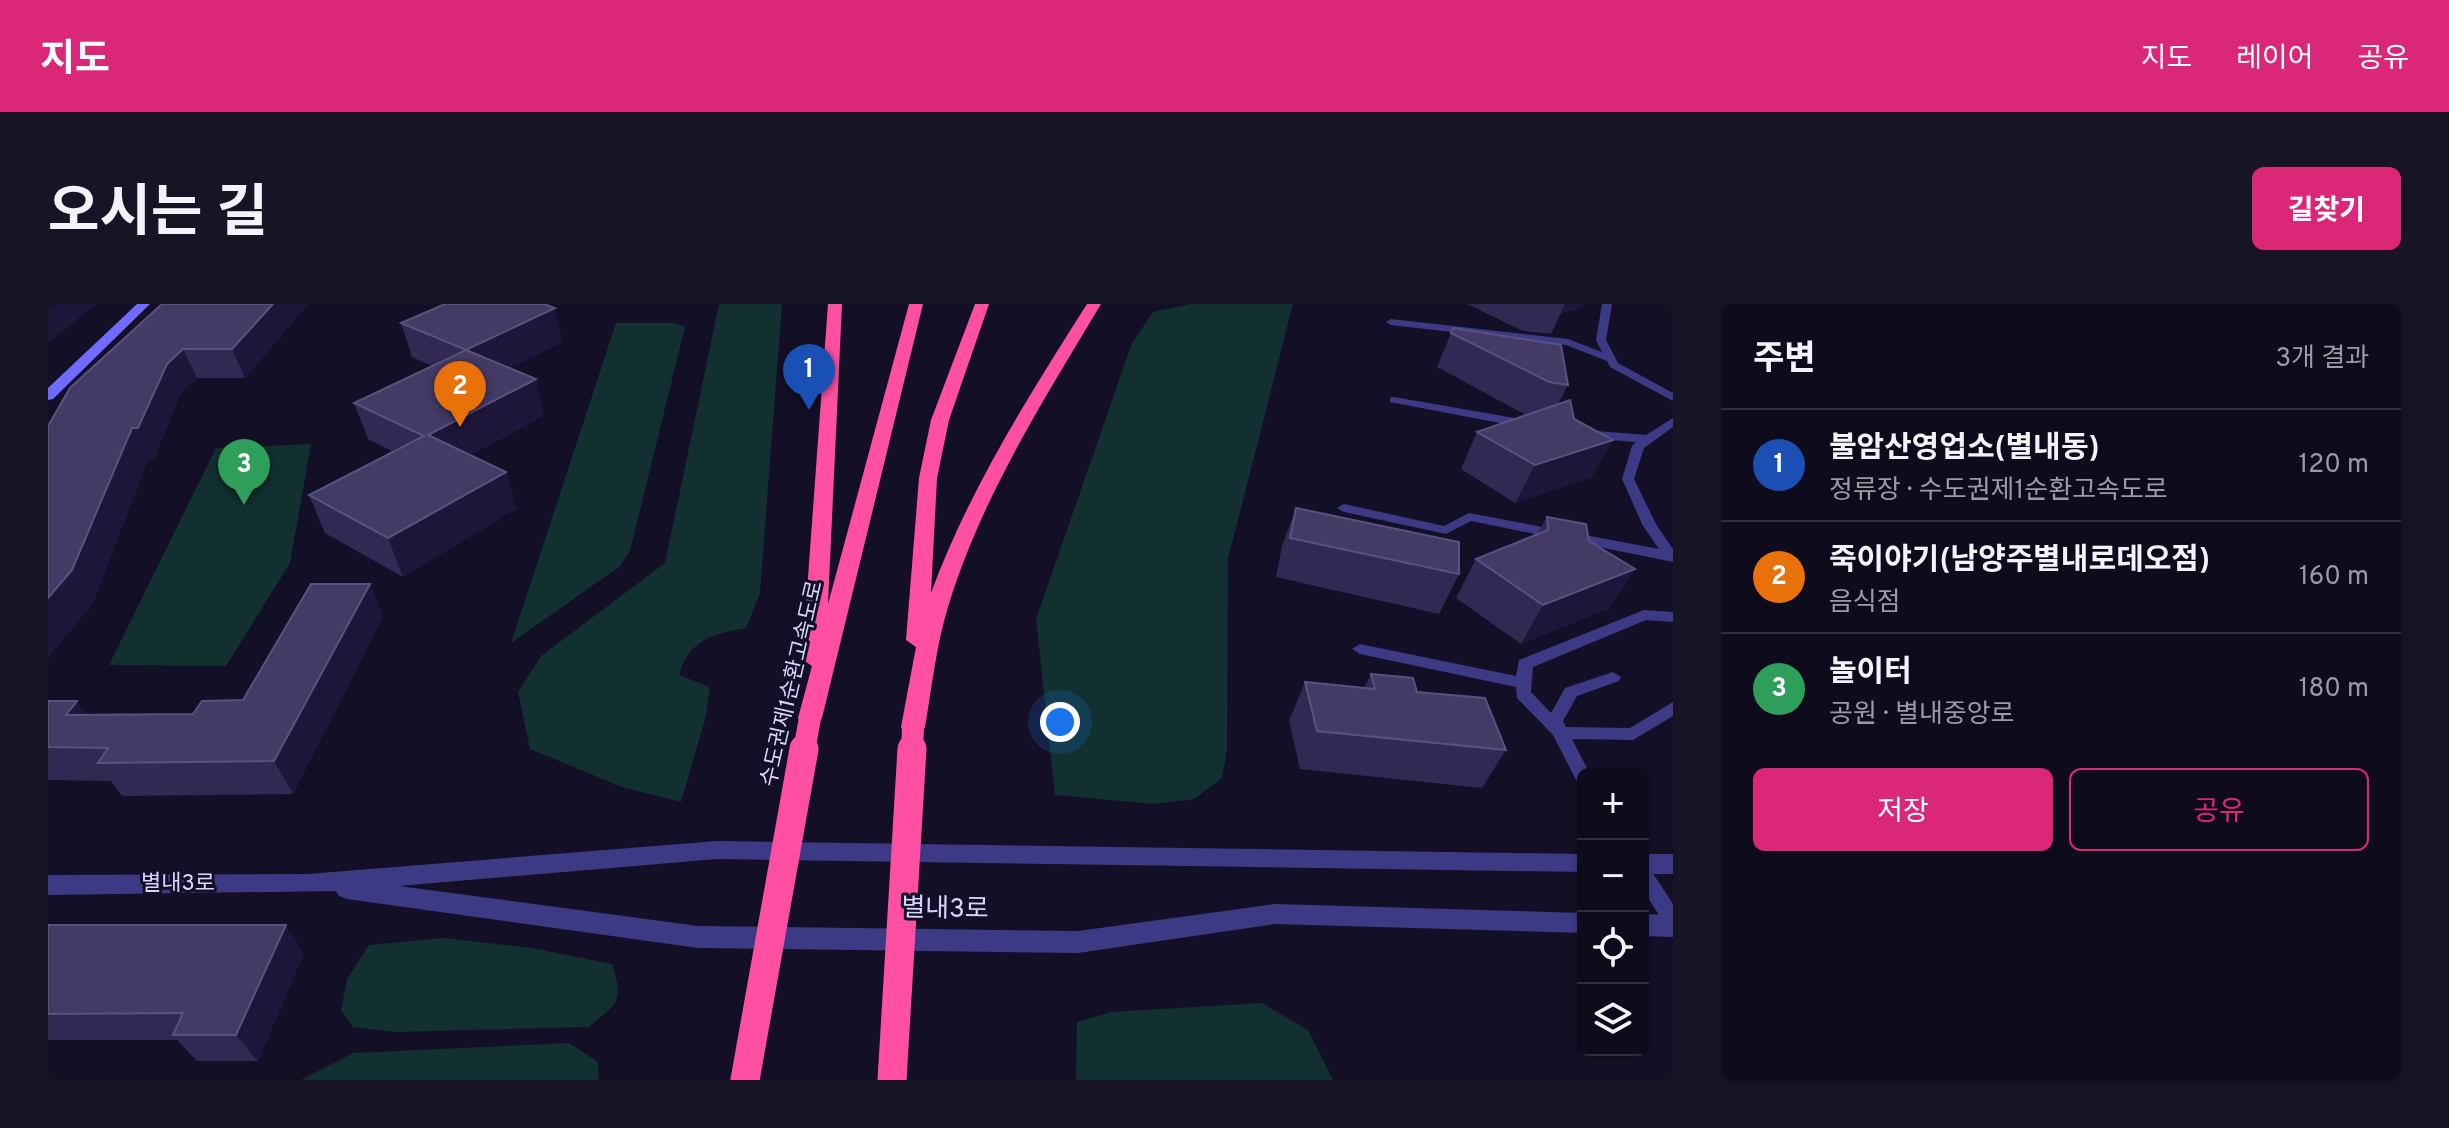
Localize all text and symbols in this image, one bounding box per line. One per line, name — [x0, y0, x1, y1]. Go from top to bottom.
text: 지도 — [40, 37, 110, 86]
text: 지도 — [2141, 42, 2192, 78]
text: 레이어 — [2236, 42, 2313, 78]
text: 공유 — [2357, 42, 2409, 78]
button: 길찾기 — [2252, 167, 2401, 250]
text: 오시는 길 — [48, 181, 268, 251]
text: 주변 — [1753, 339, 1816, 382]
text: 3개 결과 — [2275, 343, 2369, 376]
pin: 1 — [783, 344, 835, 410]
pin: 2 — [434, 361, 486, 427]
text: 불암산영업소(별내동) — [1829, 431, 2100, 468]
pin: 3 — [218, 439, 270, 505]
text: 1 — [1774, 449, 1784, 482]
text: 120 m — [2299, 449, 2369, 482]
text: 정류장 · 수도권제1순환고속도로 — [1829, 475, 2168, 508]
text: 죽이야기(남양주별내로데오점) — [1829, 543, 2210, 580]
text: 2 — [1771, 561, 1787, 594]
text: 160 m — [2299, 561, 2369, 594]
street label: 수도권제1순환고속도로 — [756, 578, 830, 790]
text: 음식점 — [1829, 587, 1901, 620]
text: 놀이터 — [1829, 655, 1912, 692]
text: 3 — [1771, 673, 1787, 706]
text: 180 m — [2299, 673, 2369, 706]
text: 공원 · 별내중앙로 — [1829, 699, 2015, 732]
your location — [1040, 702, 1080, 742]
map controls — [1577, 768, 1649, 1056]
button: + — [1577, 768, 1649, 840]
button: 저장 — [1753, 768, 2053, 851]
button: 공유 — [2069, 768, 2369, 851]
button: − — [1577, 840, 1649, 912]
street label: 별내3로 — [141, 871, 215, 898]
street label: 별내3로 — [901, 893, 989, 927]
button: locate — [1577, 912, 1649, 984]
button: layers — [1577, 984, 1649, 1056]

